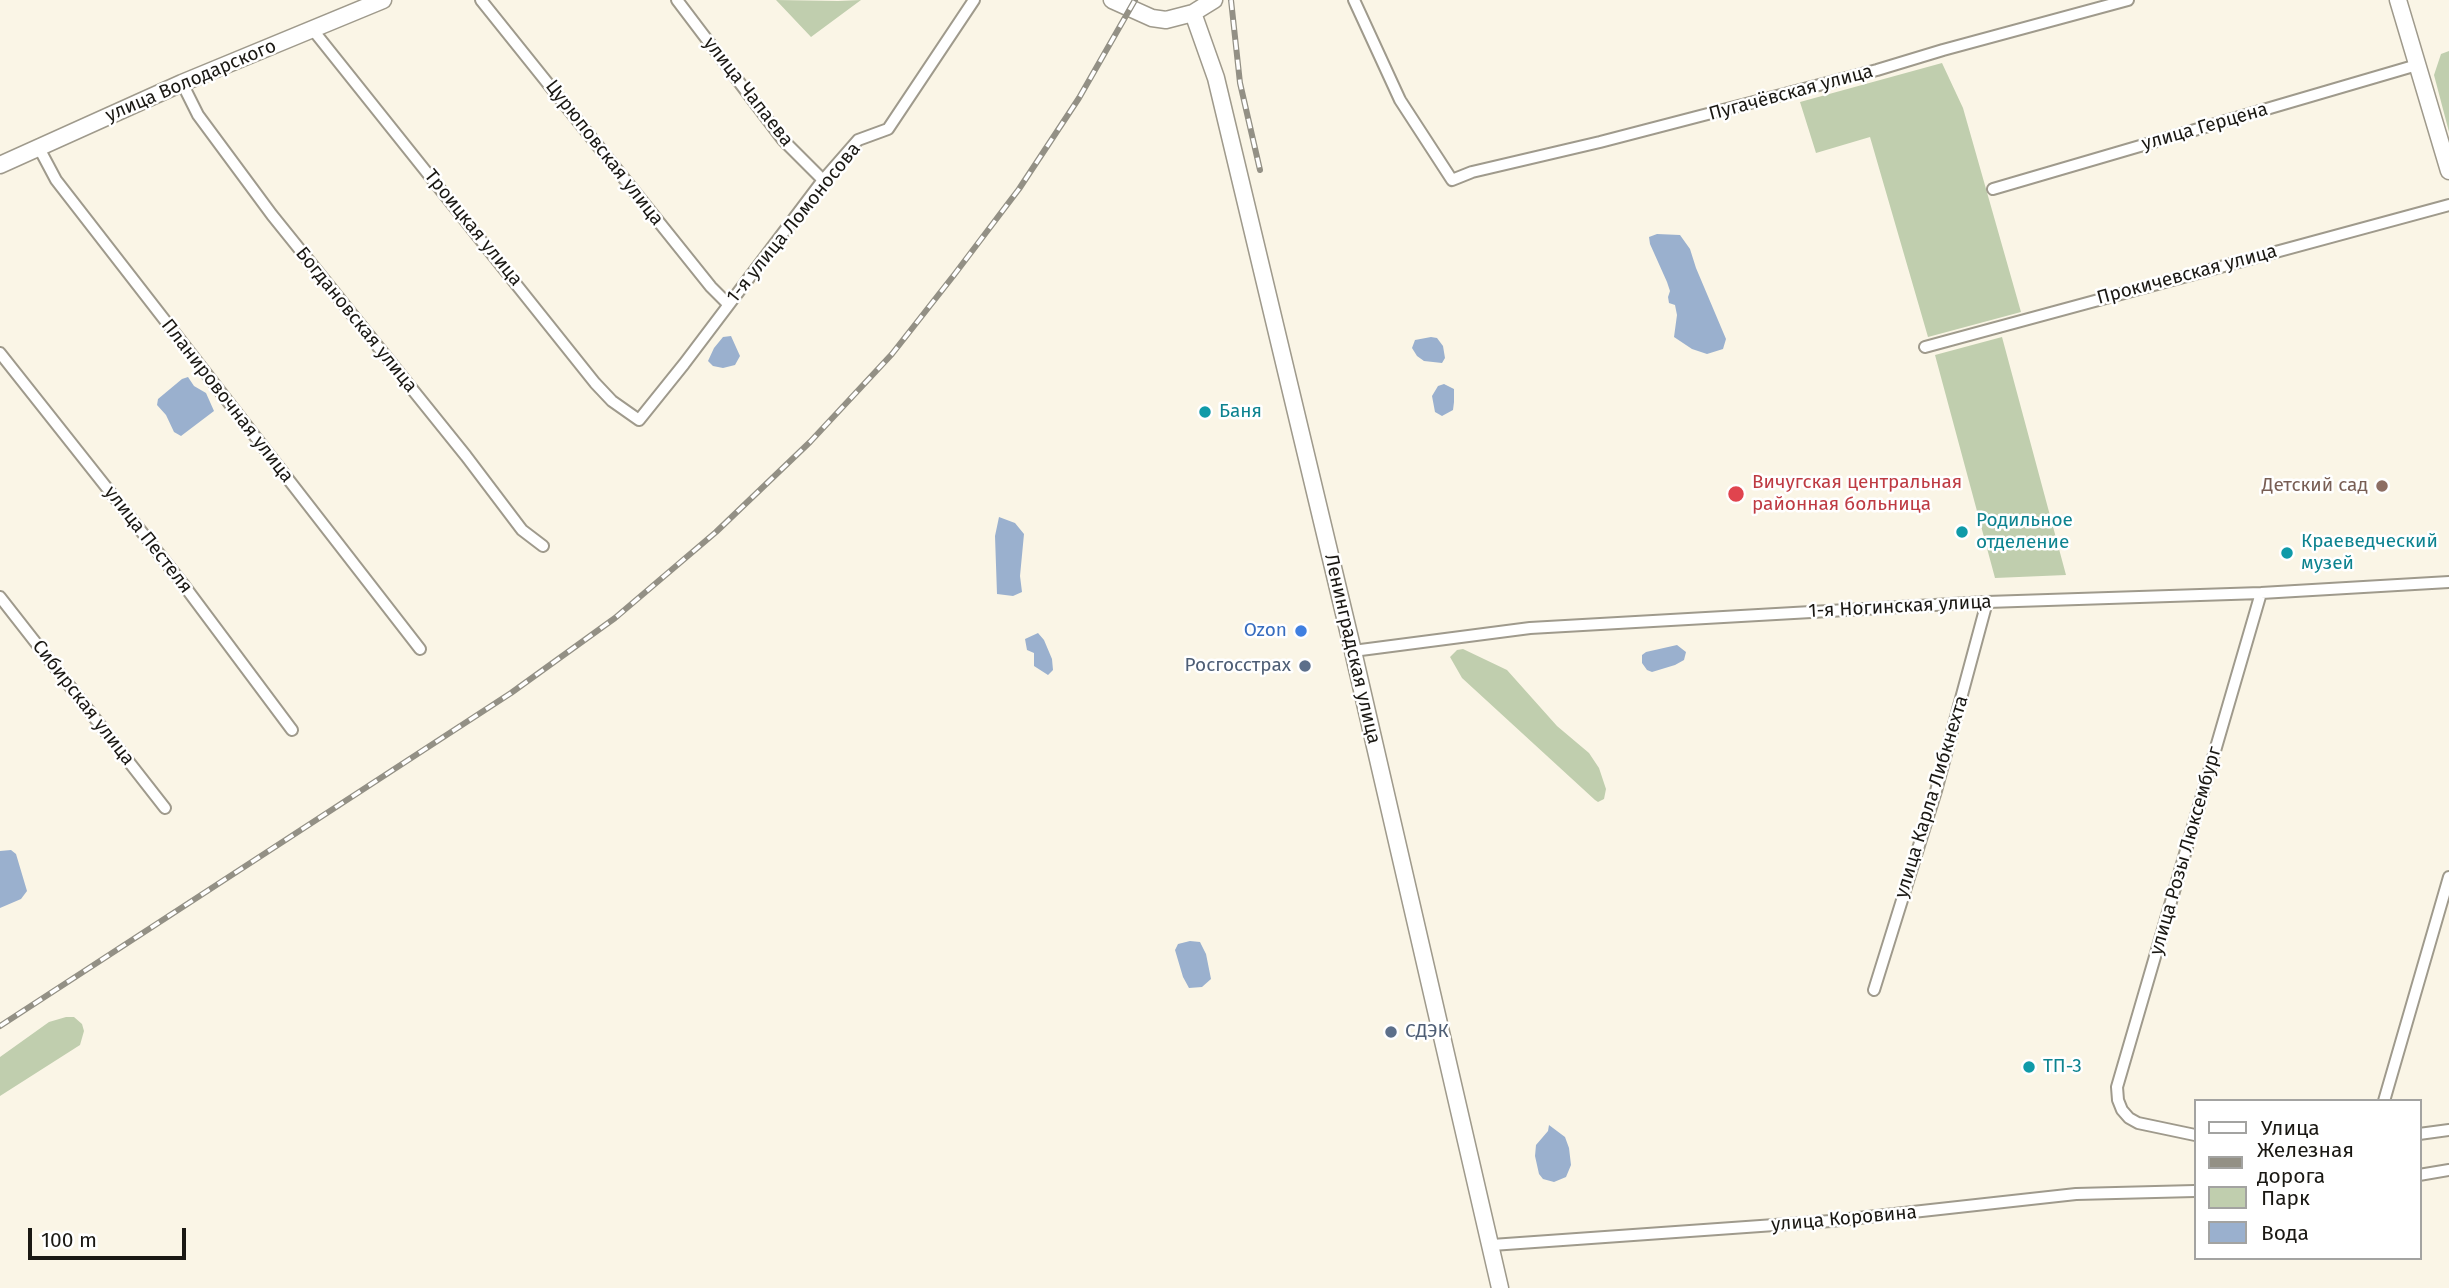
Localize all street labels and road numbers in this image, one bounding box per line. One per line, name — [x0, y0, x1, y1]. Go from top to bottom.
street label: улица Чапаева — [698, 33, 798, 151]
street label: улица Володарского — [102, 35, 280, 127]
street label: Пугачёвская улица — [1707, 60, 1875, 126]
street label: Цурюповская улица — [540, 76, 668, 230]
street label: улица Герцена — [2139, 98, 2271, 156]
street label: 1-я улица Ломоносова — [722, 138, 866, 308]
street label: Троицкая улица — [419, 165, 527, 291]
street label: Прокичевская улица — [2095, 240, 2279, 310]
street label: Богдановская улица — [290, 243, 422, 397]
street label: Планировочная улица — [156, 315, 298, 487]
street label: улица Пестеля — [99, 482, 197, 598]
street label: Ленинградская улица — [1319, 552, 1385, 746]
street label: 1-я Ногинская улица — [1808, 591, 1992, 623]
street label: Сибирская улица — [27, 636, 139, 770]
street label: улица Карла Либкнехта — [1890, 693, 1974, 901]
street label: улица Розы Люксембург — [2145, 744, 2227, 958]
street label: улица Коровина — [1770, 1201, 1918, 1237]

